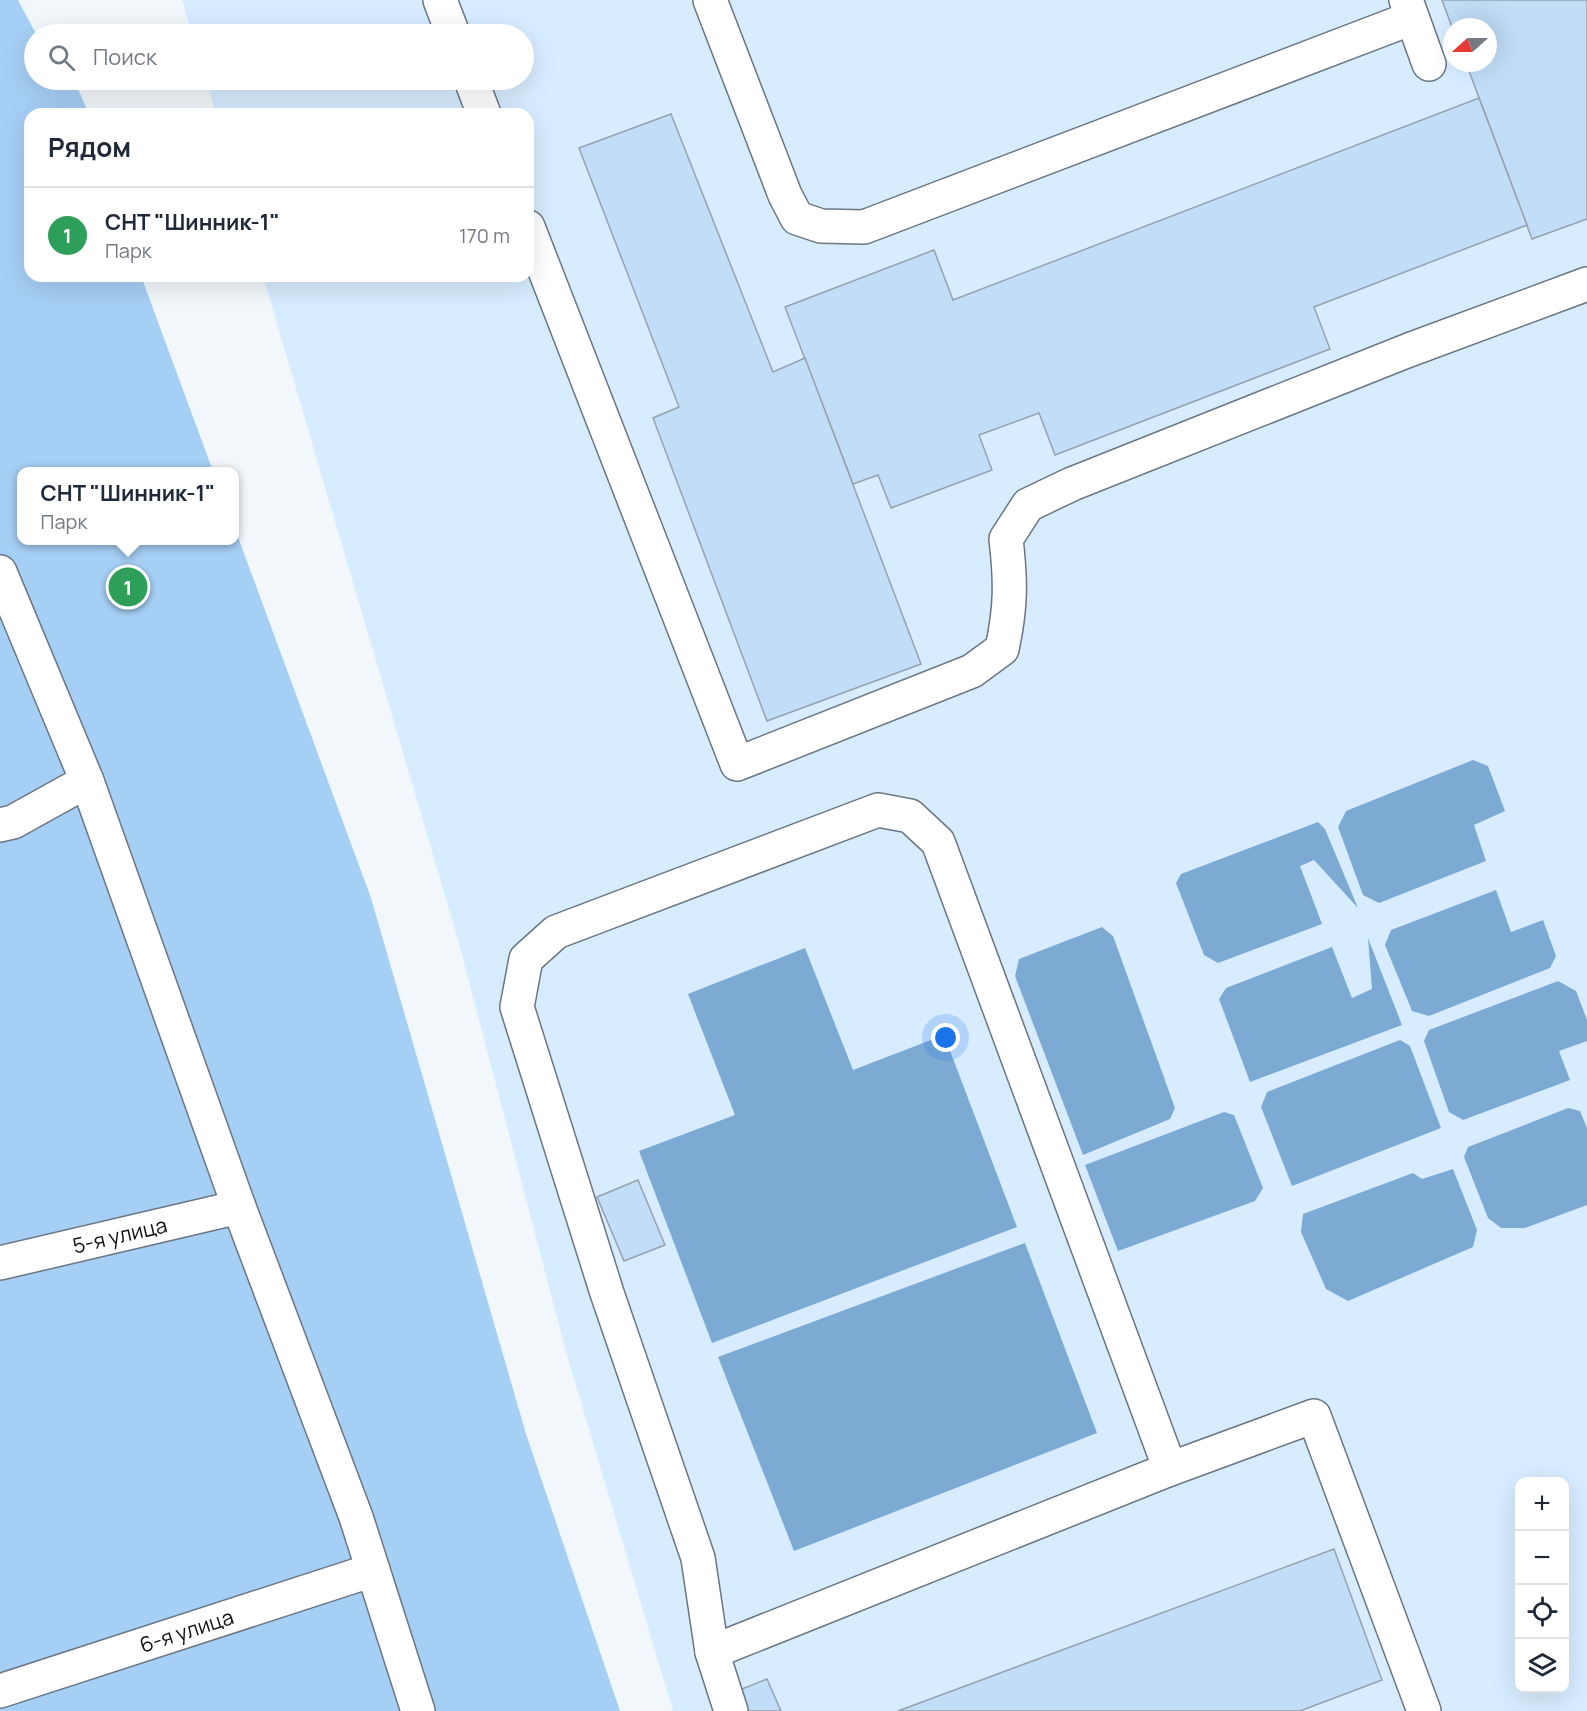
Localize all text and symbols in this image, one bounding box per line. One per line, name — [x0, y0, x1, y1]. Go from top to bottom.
north arrow — [1443, 18, 1497, 72]
search box — [24, 24, 534, 90]
icon: search — [45, 41, 78, 74]
text: Поиск — [93, 42, 157, 72]
text: Рядом — [48, 129, 131, 165]
text: СНТ "Шинник-1" — [105, 207, 280, 237]
text: 1 — [63, 222, 72, 249]
text: 170 m — [459, 222, 510, 249]
text: Парк — [105, 237, 152, 264]
popup — [17, 467, 239, 545]
text: СНТ "Шинник-1" — [41, 478, 215, 508]
text: Парк — [41, 508, 87, 535]
pin: 1 — [108, 564, 148, 610]
your location — [931, 1023, 960, 1052]
street label: 5-я улица — [70, 1210, 170, 1260]
map controls — [1515, 1477, 1569, 1693]
button: + — [1515, 1477, 1569, 1531]
button: − — [1515, 1531, 1569, 1585]
button: locate — [1515, 1585, 1569, 1639]
street label: 6-я улица — [136, 1602, 237, 1659]
button: layers — [1515, 1639, 1569, 1693]

